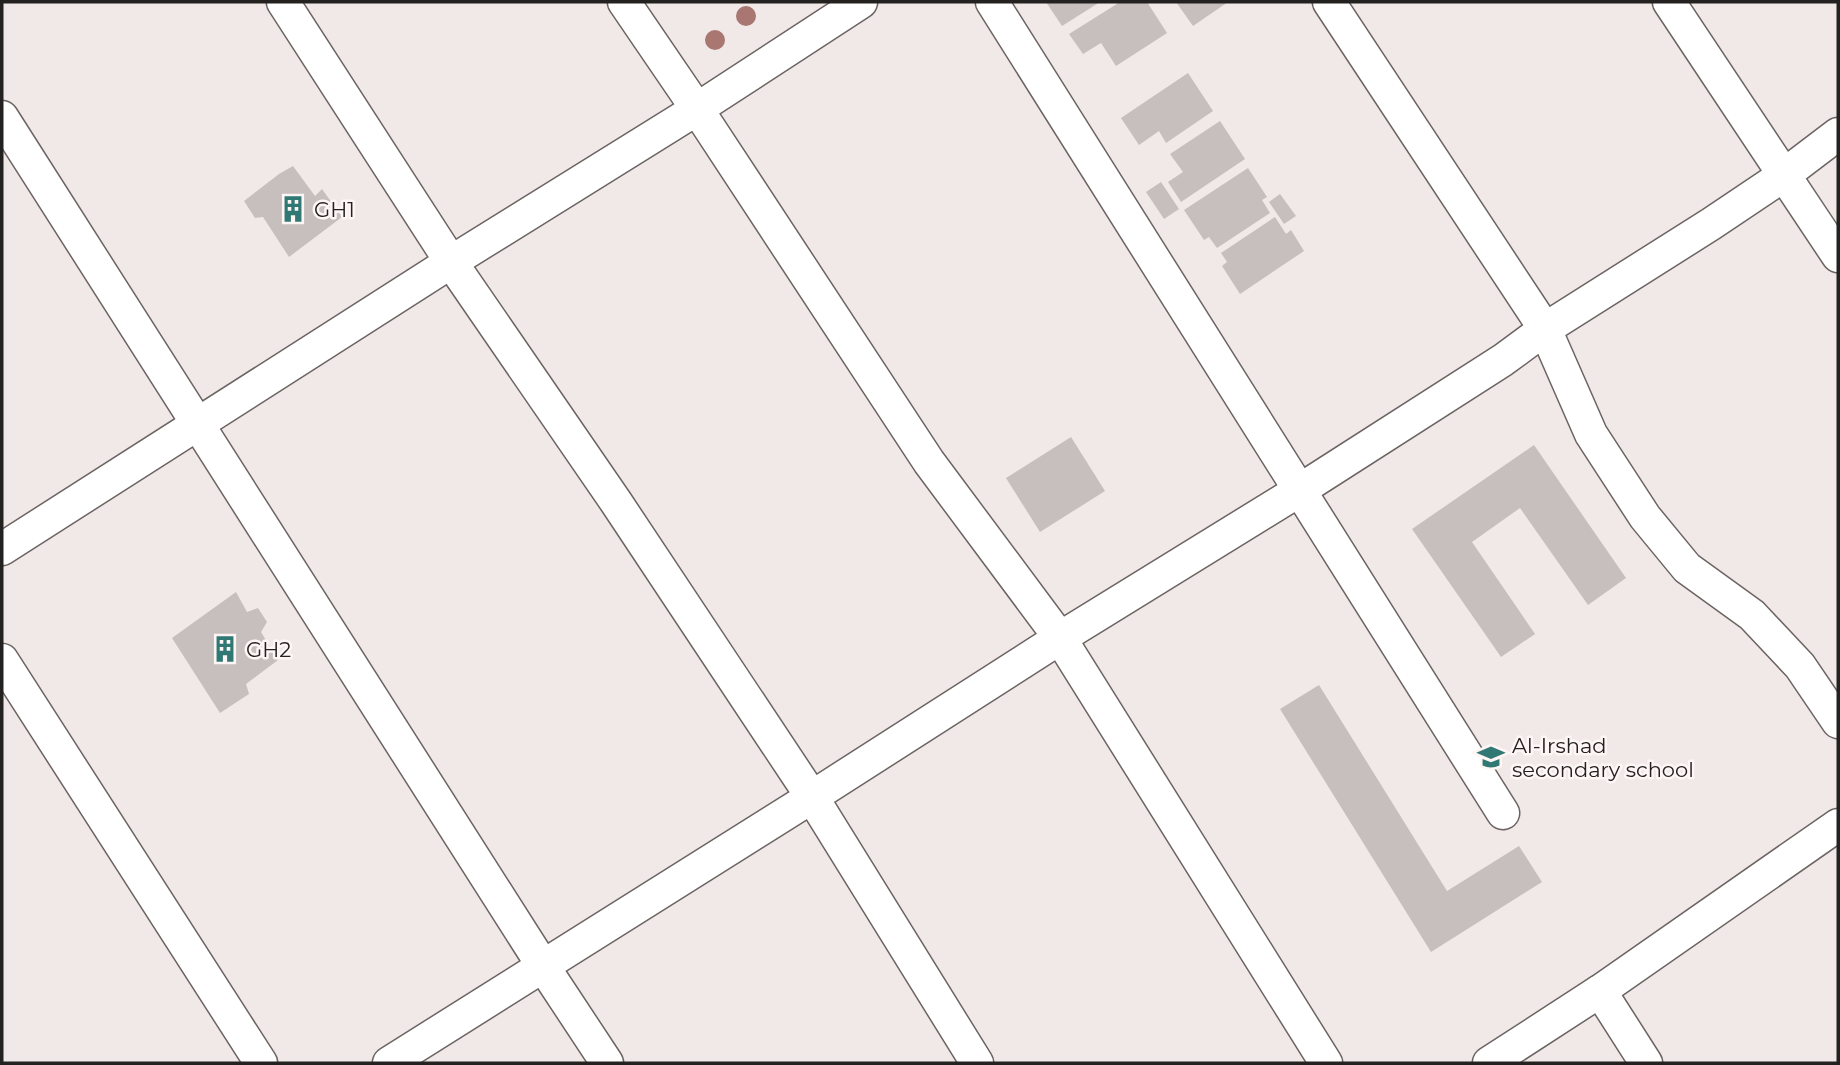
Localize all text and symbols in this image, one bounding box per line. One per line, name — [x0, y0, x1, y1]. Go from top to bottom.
building icon: GH1 — [278, 194, 308, 224]
place label: GH1 — [314, 197, 355, 222]
building icon: GH2 — [210, 634, 240, 664]
place label: GH2 — [246, 637, 291, 662]
place label: Al-Irshad secondary school — [1512, 733, 1694, 782]
school or university icon: Al-Irshad secondary school — [1476, 742, 1506, 772]

